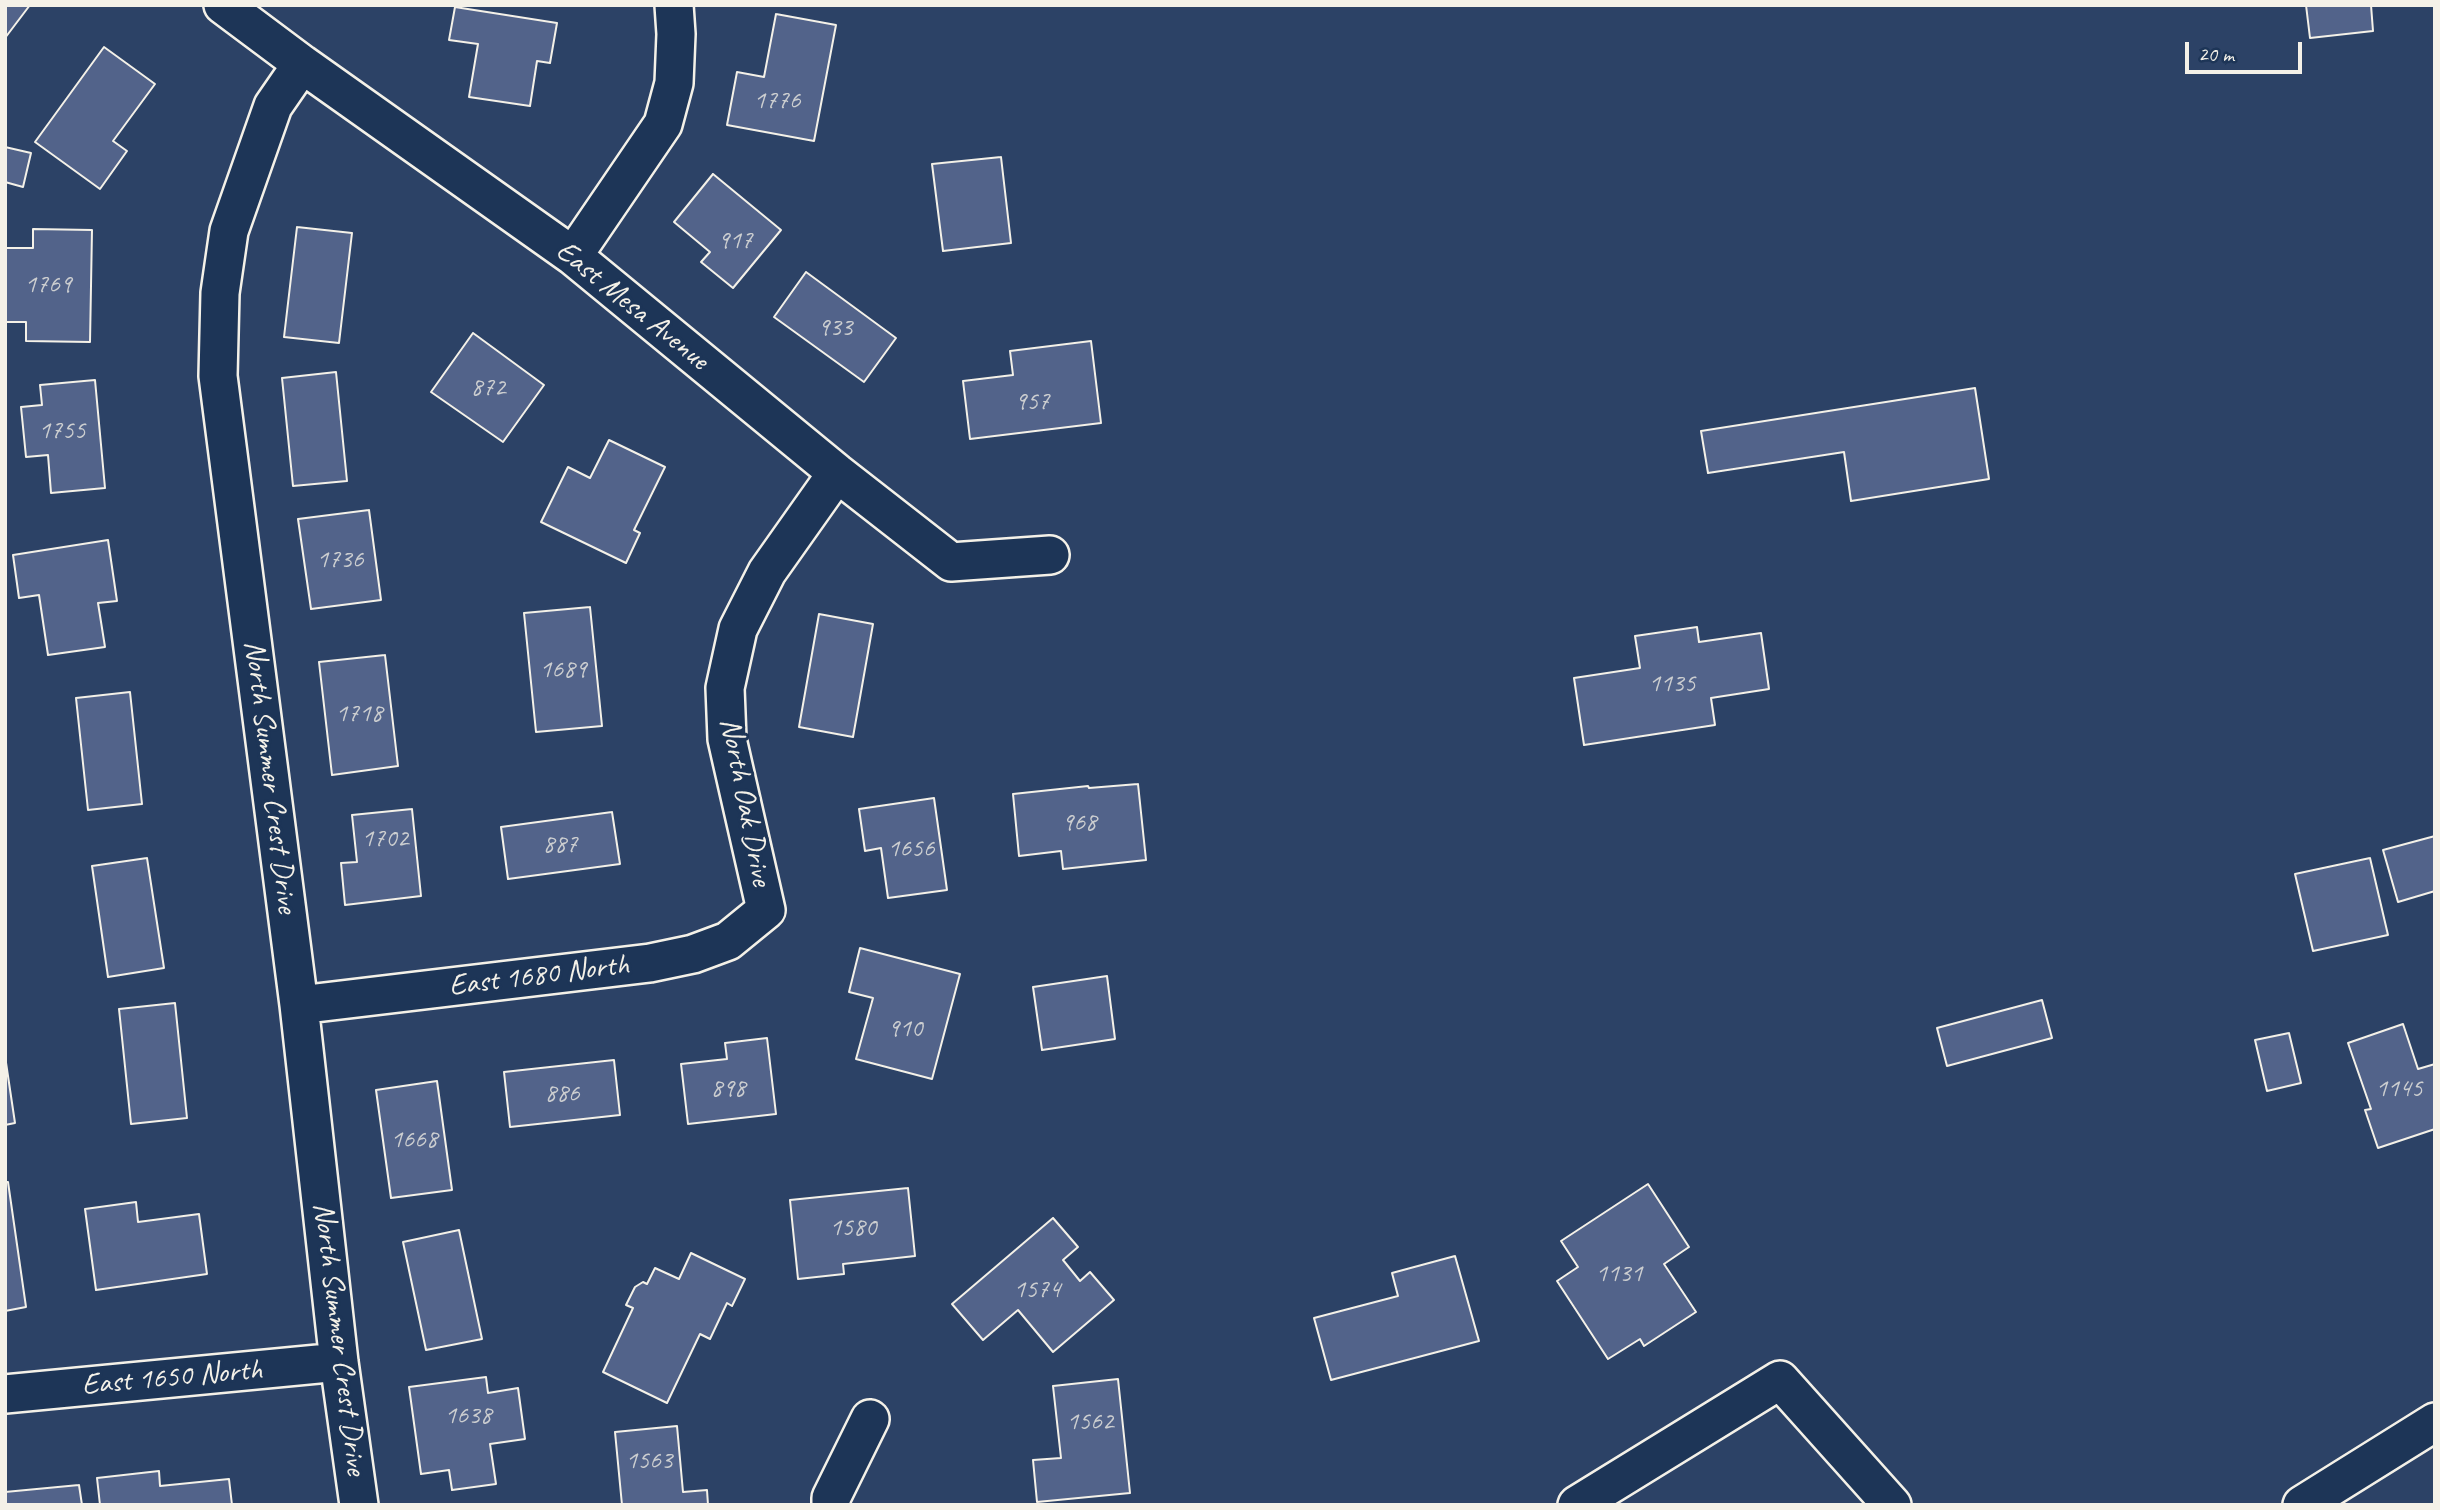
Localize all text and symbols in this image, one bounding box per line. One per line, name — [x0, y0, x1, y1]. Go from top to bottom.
scale bar — [2188, 28, 2305, 72]
text: 20 m — [2198, 41, 2234, 67]
house number: 1776 — [754, 85, 800, 117]
house number: 917 — [717, 225, 753, 257]
street label: East Mesa Avenue — [548, 233, 716, 379]
house number: 1769 — [25, 269, 71, 301]
house number: 933 — [817, 312, 853, 344]
house number: 872 — [470, 372, 506, 404]
house number: 957 — [1014, 386, 1050, 418]
house number: 1755 — [39, 415, 85, 447]
house number: 1736 — [317, 544, 363, 576]
street label: North Summer Crest Drive — [235, 639, 305, 915]
house number: 1689 — [540, 654, 586, 686]
house number: 1135 — [1649, 668, 1695, 700]
house number: 1718 — [336, 698, 382, 730]
street label: North Oak Drive — [711, 715, 779, 889]
house number: 968 — [1061, 807, 1097, 839]
house number: 1702 — [362, 823, 408, 855]
house number: 887 — [542, 829, 578, 861]
house number: 1656 — [888, 833, 934, 865]
street label: East 1680 North — [447, 947, 631, 1005]
house number: 910 — [887, 1013, 923, 1045]
house number: 898 — [710, 1073, 746, 1105]
house number: 1145 — [2376, 1073, 2422, 1105]
house number: 886 — [544, 1078, 580, 1110]
house number: 1668 — [391, 1124, 437, 1156]
street label: North Summer Crest Drive — [304, 1201, 374, 1477]
house number: 1580 — [830, 1212, 876, 1244]
house number: 1131 — [1596, 1258, 1642, 1290]
house number: 1574 — [1014, 1274, 1060, 1306]
street label: East 1650 North — [80, 1352, 264, 1404]
house number: 1638 — [445, 1400, 491, 1432]
house number: 1562 — [1067, 1406, 1113, 1438]
house number: 1563 — [626, 1445, 672, 1477]

